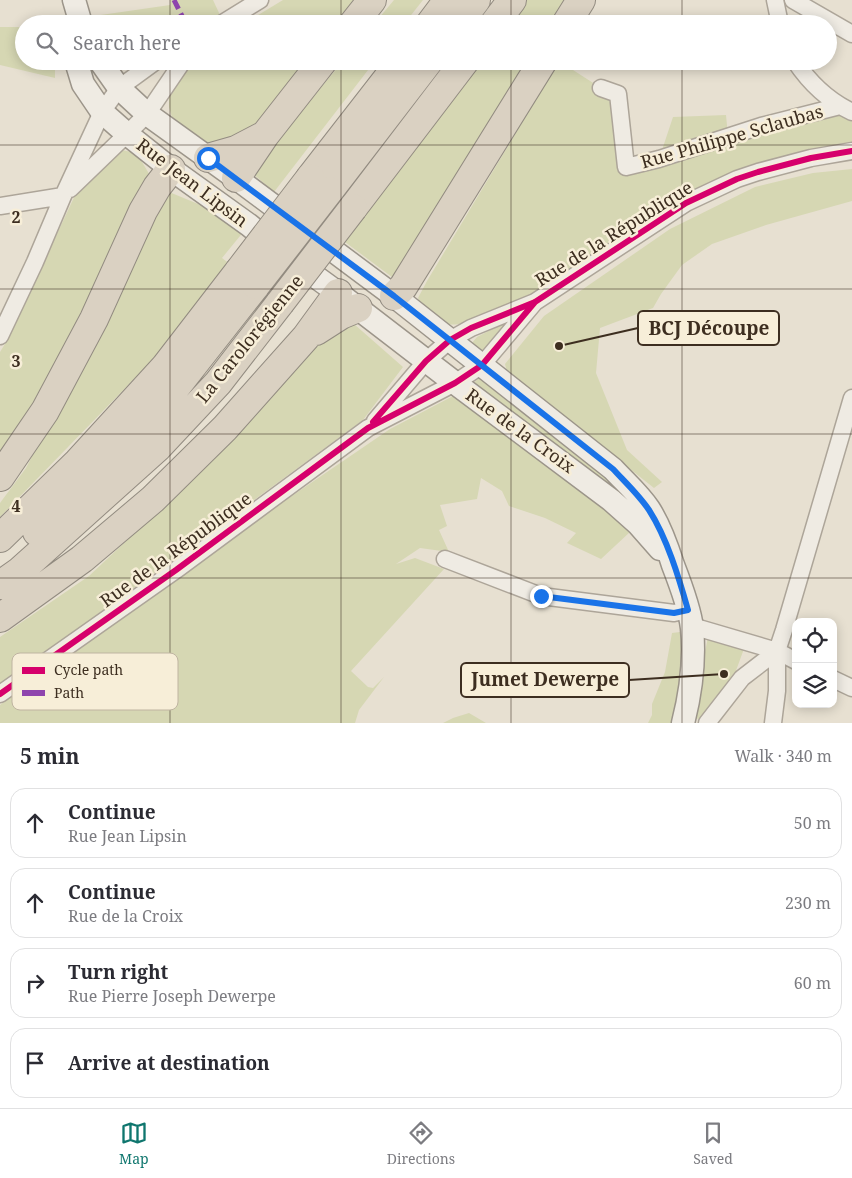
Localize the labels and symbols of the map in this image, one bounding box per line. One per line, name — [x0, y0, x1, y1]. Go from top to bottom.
street label: Rue Philippe Sclaubas — [638, 99, 826, 174]
street label: Rue Jean Lipsin — [132, 132, 253, 232]
route start — [197, 147, 220, 170]
street label: Rue de la République — [530, 175, 697, 291]
text: 2 — [11, 206, 21, 228]
street label: La Carolorégienne — [190, 269, 308, 407]
callout: BCJ Découpe — [638, 311, 779, 345]
text: BCJ Découpe — [649, 315, 770, 341]
text: 3 — [11, 350, 21, 372]
street label: Rue de la Croix — [461, 382, 580, 478]
street label: Rue de la République — [95, 486, 256, 612]
text: 4 — [11, 495, 21, 517]
route end — [530, 585, 553, 608]
legend — [12, 653, 178, 710]
text: Cycle path — [54, 660, 123, 679]
callout: Jumet Dewerpe — [461, 663, 629, 697]
text: Jumet Dewerpe — [470, 666, 619, 692]
text: Path — [54, 683, 84, 702]

